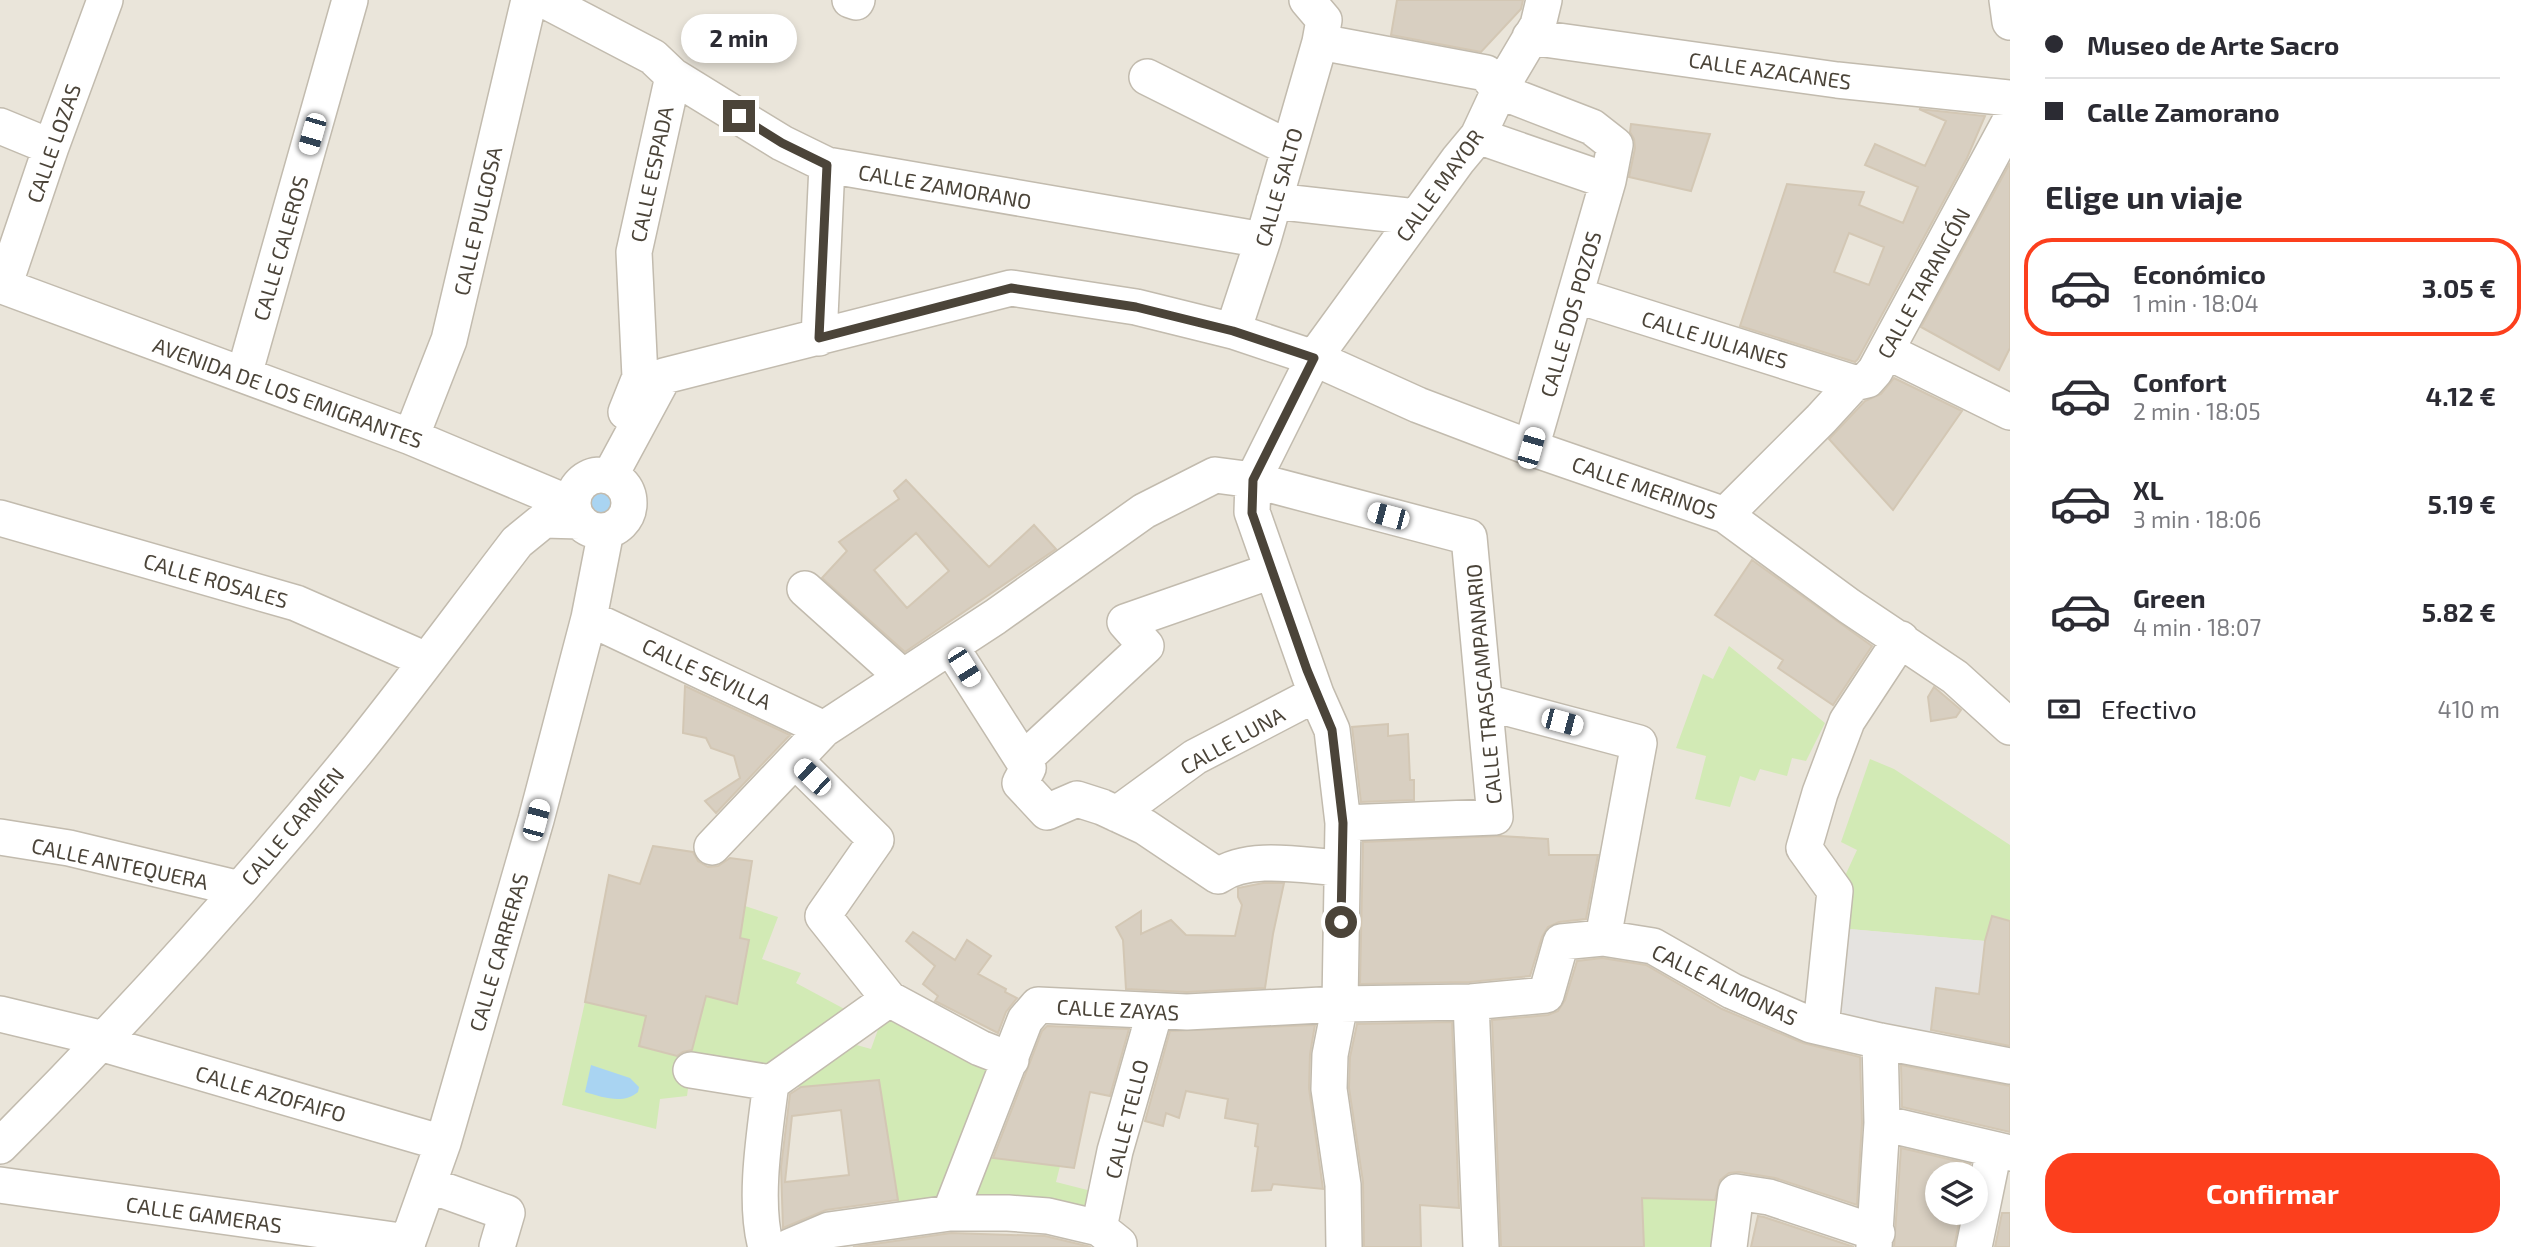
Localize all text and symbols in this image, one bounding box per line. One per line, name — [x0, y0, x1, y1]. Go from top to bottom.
callout: 2 min — [681, 15, 797, 64]
text: 2 min — [710, 24, 768, 52]
text: Museo de Arte Sacro — [2087, 29, 2339, 60]
street label: CALLE AZACANES — [1687, 46, 1853, 94]
street label: CALLE LOZAS — [21, 80, 85, 206]
text: Calle Zamorano — [2087, 96, 2280, 127]
route end — [723, 100, 755, 132]
street label: CALLE ESPADA — [624, 104, 678, 244]
car — [297, 111, 328, 157]
street label: CALLE MAYOR — [1390, 124, 1488, 246]
street label: CALLE SALTO — [1249, 125, 1307, 249]
street label: CALLE PULGOSA — [448, 144, 506, 298]
street label: CALLE ZAMORANO — [856, 158, 1034, 214]
street label: CALLE CALEROS — [247, 173, 313, 323]
text: Elige un viaje — [2045, 177, 2243, 215]
street label: CALLE TARANCÓN — [1871, 203, 1975, 363]
street label: CALLE DOS POZOS — [1534, 228, 1606, 400]
icon: car — [2049, 256, 2112, 319]
text: Económico — [2133, 258, 2266, 289]
text: 3.05 € — [2422, 272, 2496, 303]
text: 1 min · 18:04 — [2133, 289, 2259, 317]
street label: CALLE JULIANES — [1639, 305, 1791, 373]
street label: AVENIDA DE LOS EMIGRANTES — [150, 331, 426, 453]
icon: car — [2049, 364, 2112, 427]
text: Confort — [2133, 366, 2227, 397]
text: 4.12 € — [2426, 380, 2496, 411]
text: 2 min · 18:05 — [2133, 397, 2261, 425]
car — [1516, 425, 1547, 471]
street label: CALLE MERINOS — [1569, 450, 1721, 524]
icon: car — [2049, 472, 2112, 535]
text: XL — [2133, 474, 2164, 505]
text: 5.19 € — [2428, 488, 2496, 519]
car — [1365, 500, 1412, 532]
text: 3 min · 18:06 — [2133, 505, 2261, 533]
street label: CALLE ROSALES — [141, 547, 291, 613]
street label: CALLE TRASCAMPANARIO — [1460, 563, 1506, 805]
icon: car — [2049, 580, 2112, 643]
text: Green — [2133, 582, 2206, 613]
text: 5.82 € — [2422, 596, 2496, 627]
text: 4 min · 18:07 — [2133, 613, 2261, 641]
street label: CALLE SEVILLA — [638, 632, 776, 714]
car — [944, 644, 985, 690]
icon: cash — [2045, 690, 2083, 728]
text: Efectivo — [2101, 693, 2197, 724]
text: 410 m — [2438, 695, 2500, 723]
street label: CALLE LUNA — [1175, 701, 1289, 779]
car — [1539, 706, 1586, 738]
car — [790, 755, 835, 799]
street label: CALLE CARMEN — [235, 762, 349, 890]
car — [521, 797, 552, 843]
street label: CALLE ANTEQUERA — [29, 832, 211, 895]
street label: CALLE CARRERAS — [463, 870, 533, 1034]
route start — [1325, 906, 1357, 938]
street label: CALLE ALMONAS — [1648, 938, 1802, 1030]
street label: CALLE ZAYAS — [1056, 993, 1180, 1025]
street label: CALLE TELLO — [1099, 1057, 1153, 1181]
street label: CALLE AZOFAIFO — [193, 1060, 349, 1126]
button: Confirmar — [2045, 1153, 2500, 1233]
map controls — [1925, 1162, 1988, 1225]
button: layers — [1925, 1162, 1988, 1225]
street label: CALLE GAMERAS — [124, 1191, 284, 1237]

